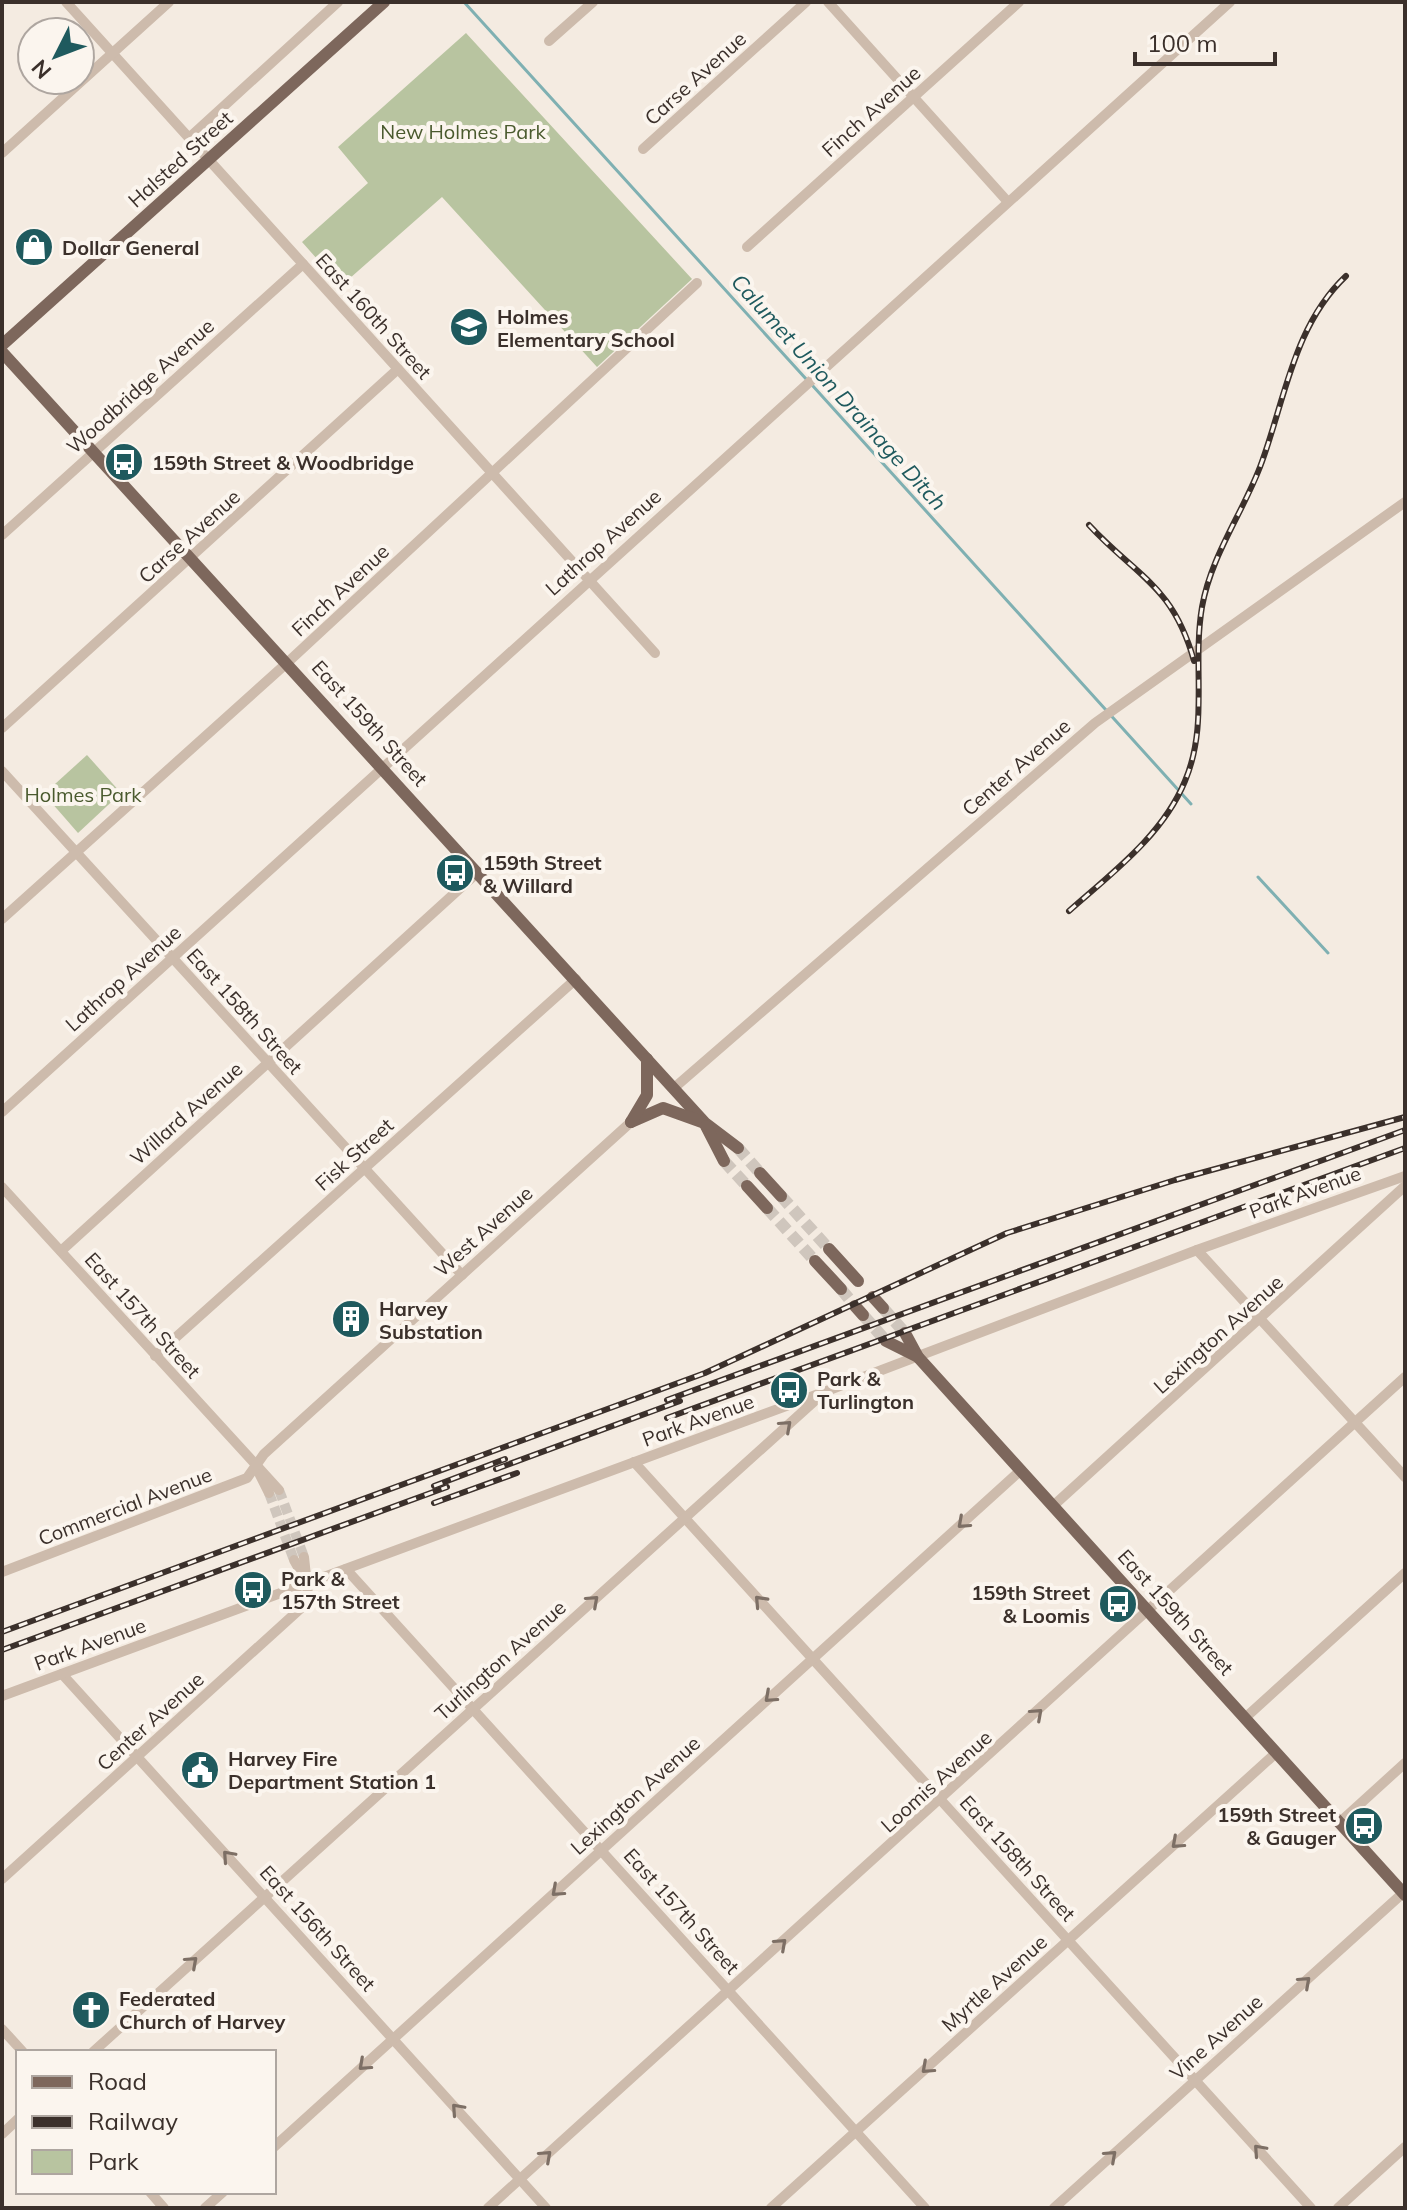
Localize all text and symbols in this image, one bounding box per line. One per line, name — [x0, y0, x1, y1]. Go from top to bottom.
north arrow — [16, 16, 96, 96]
scale bar — [1135, 16, 1275, 66]
street label: Carse Avenue — [639, 26, 751, 130]
text: 100 m — [1147, 28, 1218, 58]
text: N — [25, 54, 57, 85]
street label: Finch Avenue — [816, 60, 926, 162]
street label: Halsted Street — [123, 105, 237, 213]
park label: New Holmes Park — [380, 119, 546, 144]
shop icon: Dollar General — [13, 226, 55, 268]
place label: Dollar General — [62, 235, 199, 260]
street label: East 160th Street — [311, 248, 437, 384]
water label: Calumet Union Drainage Ditch — [725, 268, 953, 516]
place label: Holmes Elementary School — [497, 304, 675, 352]
school or university icon: Holmes Elementary School — [448, 306, 490, 348]
street label: Woodbridge Avenue — [61, 313, 219, 459]
bus stop icon: 159th Street & Woodbridge — [103, 441, 145, 483]
place label: 159th Street & Woodbridge — [152, 450, 414, 475]
street label: Carse Avenue — [133, 484, 245, 588]
street label: Lathrop Avenue — [540, 484, 666, 600]
street label: Finch Avenue — [286, 538, 394, 642]
street label: East 159th Street — [307, 655, 433, 791]
street label: Center Avenue — [957, 713, 1075, 821]
park label: Holmes Park — [24, 782, 142, 807]
place label: 159th Street & Willard — [483, 850, 602, 898]
bus stop icon: 159th Street & Willard — [434, 852, 476, 894]
street label: Lathrop Avenue — [60, 920, 186, 1036]
street label: East 158th Street — [182, 943, 308, 1079]
street label: Willard Avenue — [125, 1056, 247, 1170]
street label: Fisk Street — [310, 1112, 398, 1196]
street label: Park Avenue — [1246, 1160, 1364, 1224]
street label: West Avenue — [429, 1180, 537, 1282]
street label: East 157th Street — [80, 1247, 206, 1383]
street label: Lexington Avenue — [1148, 1269, 1288, 1399]
place label: Harvey Substation — [379, 1296, 483, 1344]
building icon: Harvey Substation — [330, 1298, 372, 1340]
place label: Park & Turlington — [817, 1366, 914, 1414]
bus stop icon: Park & Turlington — [768, 1369, 810, 1411]
street label: Park Avenue — [639, 1388, 757, 1452]
one-way arrow — [777, 1422, 792, 1436]
street label: Commercial Avenue — [35, 1461, 215, 1551]
one-way arrow — [958, 1513, 972, 1528]
street label: East 159th Street — [1113, 1544, 1239, 1680]
place label: Park & 157th Street — [281, 1566, 400, 1614]
bus stop icon: Park & 157th Street — [232, 1569, 274, 1611]
place label: 159th Street & Loomis — [971, 1580, 1090, 1628]
bus stop icon: 159th Street & Loomis — [1097, 1583, 1139, 1625]
street label: Turlington Avenue — [429, 1595, 571, 1725]
one-way arrow — [584, 1596, 599, 1610]
one-way arrow — [756, 1596, 770, 1611]
street label: Park Avenue — [31, 1612, 149, 1676]
street label: Center Avenue — [91, 1666, 209, 1776]
one-way arrow — [765, 1688, 780, 1702]
one-way arrow — [1027, 1709, 1042, 1724]
street label: Loomis Avenue — [875, 1725, 997, 1837]
street label: Lexington Avenue — [565, 1730, 705, 1860]
place label: Harvey Fire Department Station 1 — [228, 1746, 436, 1794]
public building icon: Harvey Fire Department Station 1 — [179, 1749, 221, 1791]
street label: East 158th Street — [955, 1790, 1081, 1926]
place label: 159th Street & Gauger — [1217, 1802, 1336, 1850]
bus stop icon: 159th Street & Gauger — [1343, 1805, 1385, 1847]
one-way arrow — [1172, 1833, 1186, 1848]
street label: East 157th Street — [619, 1843, 745, 1979]
one-way arrow — [224, 1851, 238, 1866]
street label: East 156th Street — [255, 1860, 381, 1996]
one-way arrow — [551, 1881, 566, 1895]
street label: Myrtle Avenue — [936, 1929, 1052, 2037]
one-way arrow — [772, 1939, 786, 1954]
one-way arrow — [183, 1958, 198, 1972]
one-way arrow — [1295, 1977, 1310, 1991]
place label: Federated Church of Harvey — [119, 1986, 285, 2034]
church icon: Federated Church of Harvey — [70, 1989, 112, 2031]
street label: Vine Avenue — [1164, 1989, 1268, 2085]
legend — [16, 2050, 276, 2194]
one-way arrow — [359, 2055, 374, 2070]
one-way arrow — [922, 2058, 937, 2072]
text: Road — [88, 2066, 147, 2096]
one-way arrow — [452, 2103, 466, 2118]
text: Railway — [88, 2106, 178, 2136]
one-way arrow — [1254, 2145, 1268, 2160]
text: Park — [88, 2146, 139, 2176]
one-way arrow — [537, 2151, 552, 2165]
one-way arrow — [1102, 2151, 1117, 2165]

